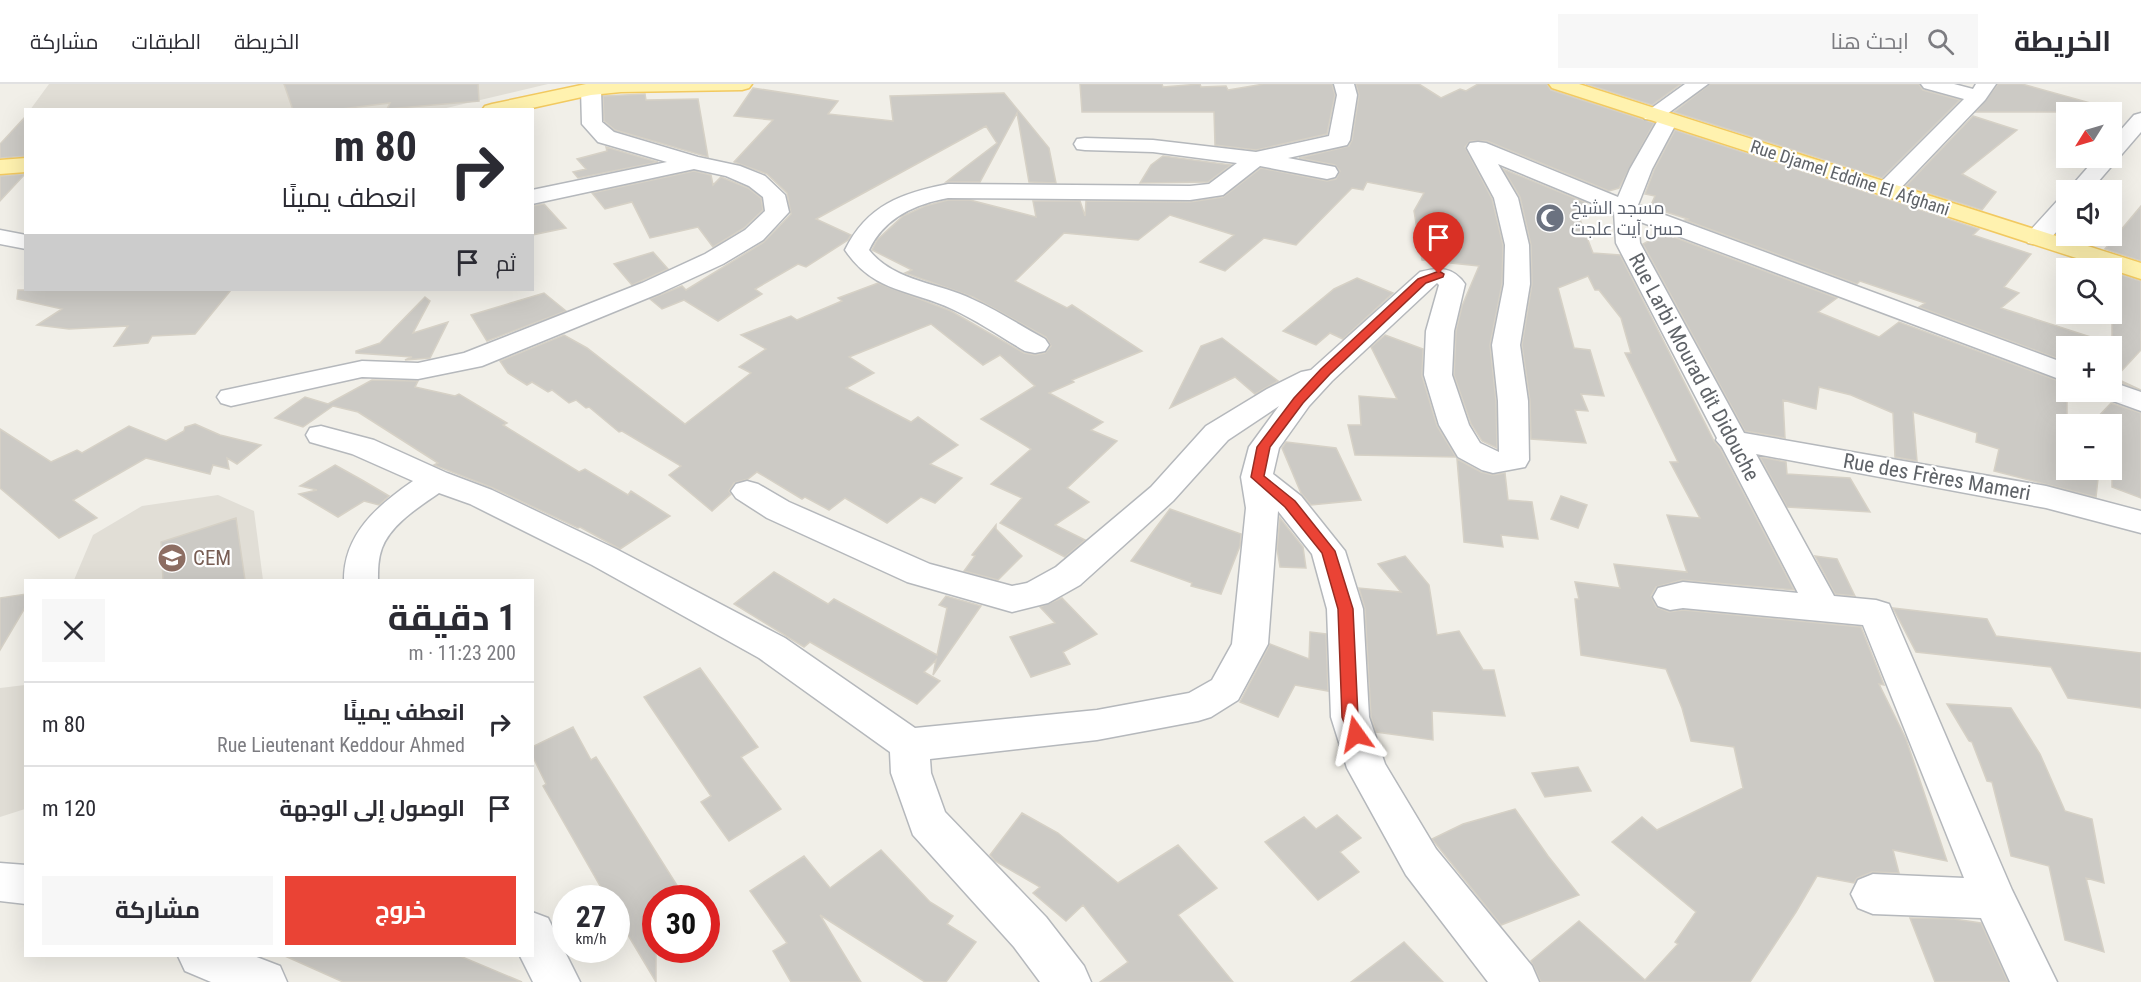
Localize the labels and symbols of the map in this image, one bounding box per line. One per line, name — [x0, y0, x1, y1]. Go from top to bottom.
north arrow — [2056, 102, 2122, 168]
street label: Rue Djamel Eddine El Afghani — [1748, 135, 1952, 220]
place label: مسجد الشيخ حسن آيت علجت — [1571, 197, 1683, 240]
mosque icon: مسجد الشيخ حسن آيت علجت — [1534, 202, 1566, 234]
pin — [1413, 212, 1464, 274]
street label: Rue Larbi Mourad dit Didouche — [1624, 249, 1764, 485]
street label: Rue des Frères Mameri — [1841, 449, 2033, 505]
school or university icon: CEM — [156, 542, 188, 574]
place label: CEM — [193, 546, 231, 570]
position arrow — [1324, 702, 1388, 766]
speed limit sign: 30 — [642, 885, 720, 963]

